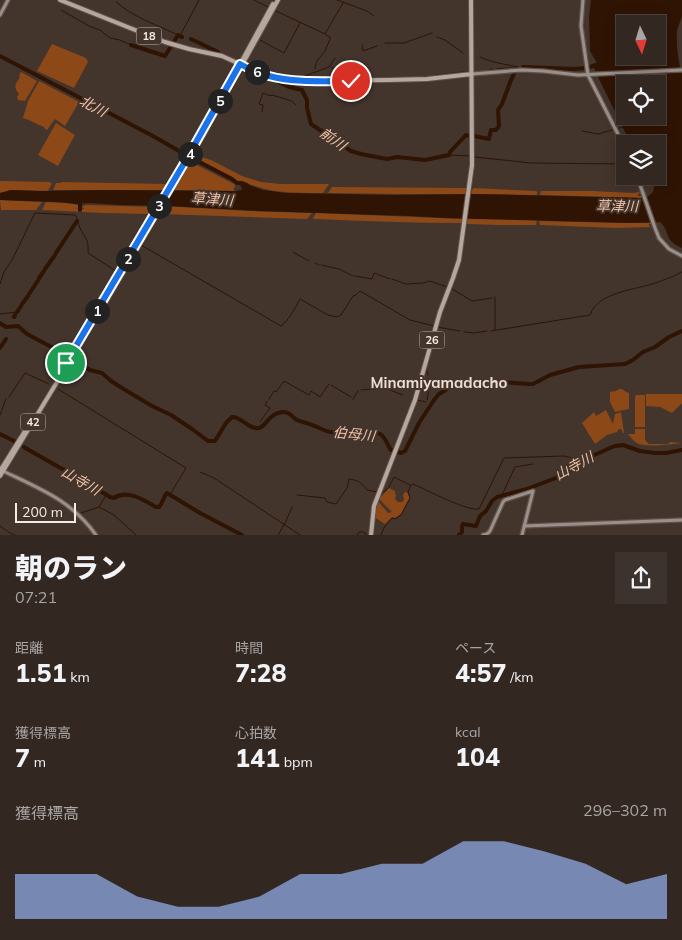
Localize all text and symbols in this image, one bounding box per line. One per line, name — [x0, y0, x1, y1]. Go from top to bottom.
north arrow — [616, 15, 666, 65]
map controls — [616, 15, 666, 185]
road number: 18 — [136, 28, 162, 44]
pin: 6 — [244, 60, 270, 84]
pin — [330, 60, 372, 102]
text: 6 — [253, 63, 262, 81]
icon: check — [337, 67, 365, 95]
button: locate — [616, 75, 666, 125]
pin: 5 — [208, 88, 232, 114]
water label: 北川 — [76, 91, 111, 121]
text: 5 — [216, 92, 225, 110]
water label: 前川 — [316, 124, 351, 156]
button: layers — [616, 135, 666, 185]
pin: 4 — [178, 142, 202, 166]
text: 4 — [186, 145, 195, 163]
water label: 草津川 — [190, 189, 236, 210]
pin: 3 — [146, 194, 172, 218]
text: 3 — [155, 197, 164, 215]
water label: 草津川 — [596, 197, 640, 215]
pin: 2 — [116, 246, 140, 272]
text: 2 — [124, 250, 133, 268]
pin: 1 — [84, 298, 110, 324]
text: 1 — [93, 302, 102, 320]
road number: 26 — [420, 332, 444, 348]
pin — [45, 342, 87, 384]
icon: arrive — [52, 349, 80, 377]
district label: Minamiyamadacho — [371, 373, 508, 392]
road number: 42 — [20, 414, 46, 431]
water label: 伯母川 — [332, 423, 378, 445]
water label: 山寺川 — [551, 447, 598, 484]
water label: 山寺川 — [58, 463, 105, 500]
scale bar — [15, 500, 76, 523]
text: 200 m — [22, 503, 63, 521]
text: 朝のラン — [15, 550, 127, 585]
button: share — [615, 552, 667, 604]
text: 07:21 — [15, 587, 57, 607]
text: 距離 — [15, 639, 43, 657]
text: 時間 — [235, 639, 263, 657]
text: ペース — [455, 639, 496, 657]
text: 1.51 — [15, 657, 67, 688]
text: 7:28 — [235, 657, 287, 688]
text: 4:57 — [455, 657, 507, 688]
text: km — [67, 668, 90, 686]
text: /km — [507, 668, 534, 686]
text: kcal — [455, 723, 481, 741]
text: 獲得標高 — [15, 724, 71, 742]
text: 心拍数 — [235, 724, 277, 742]
text: 104 — [455, 741, 500, 772]
text: 7 — [15, 742, 30, 773]
text: 141 — [235, 742, 280, 773]
text: m — [30, 753, 46, 771]
text: bpm — [280, 753, 313, 771]
text: 296–302 m — [583, 800, 667, 820]
text: 獲得標高 — [15, 803, 79, 823]

